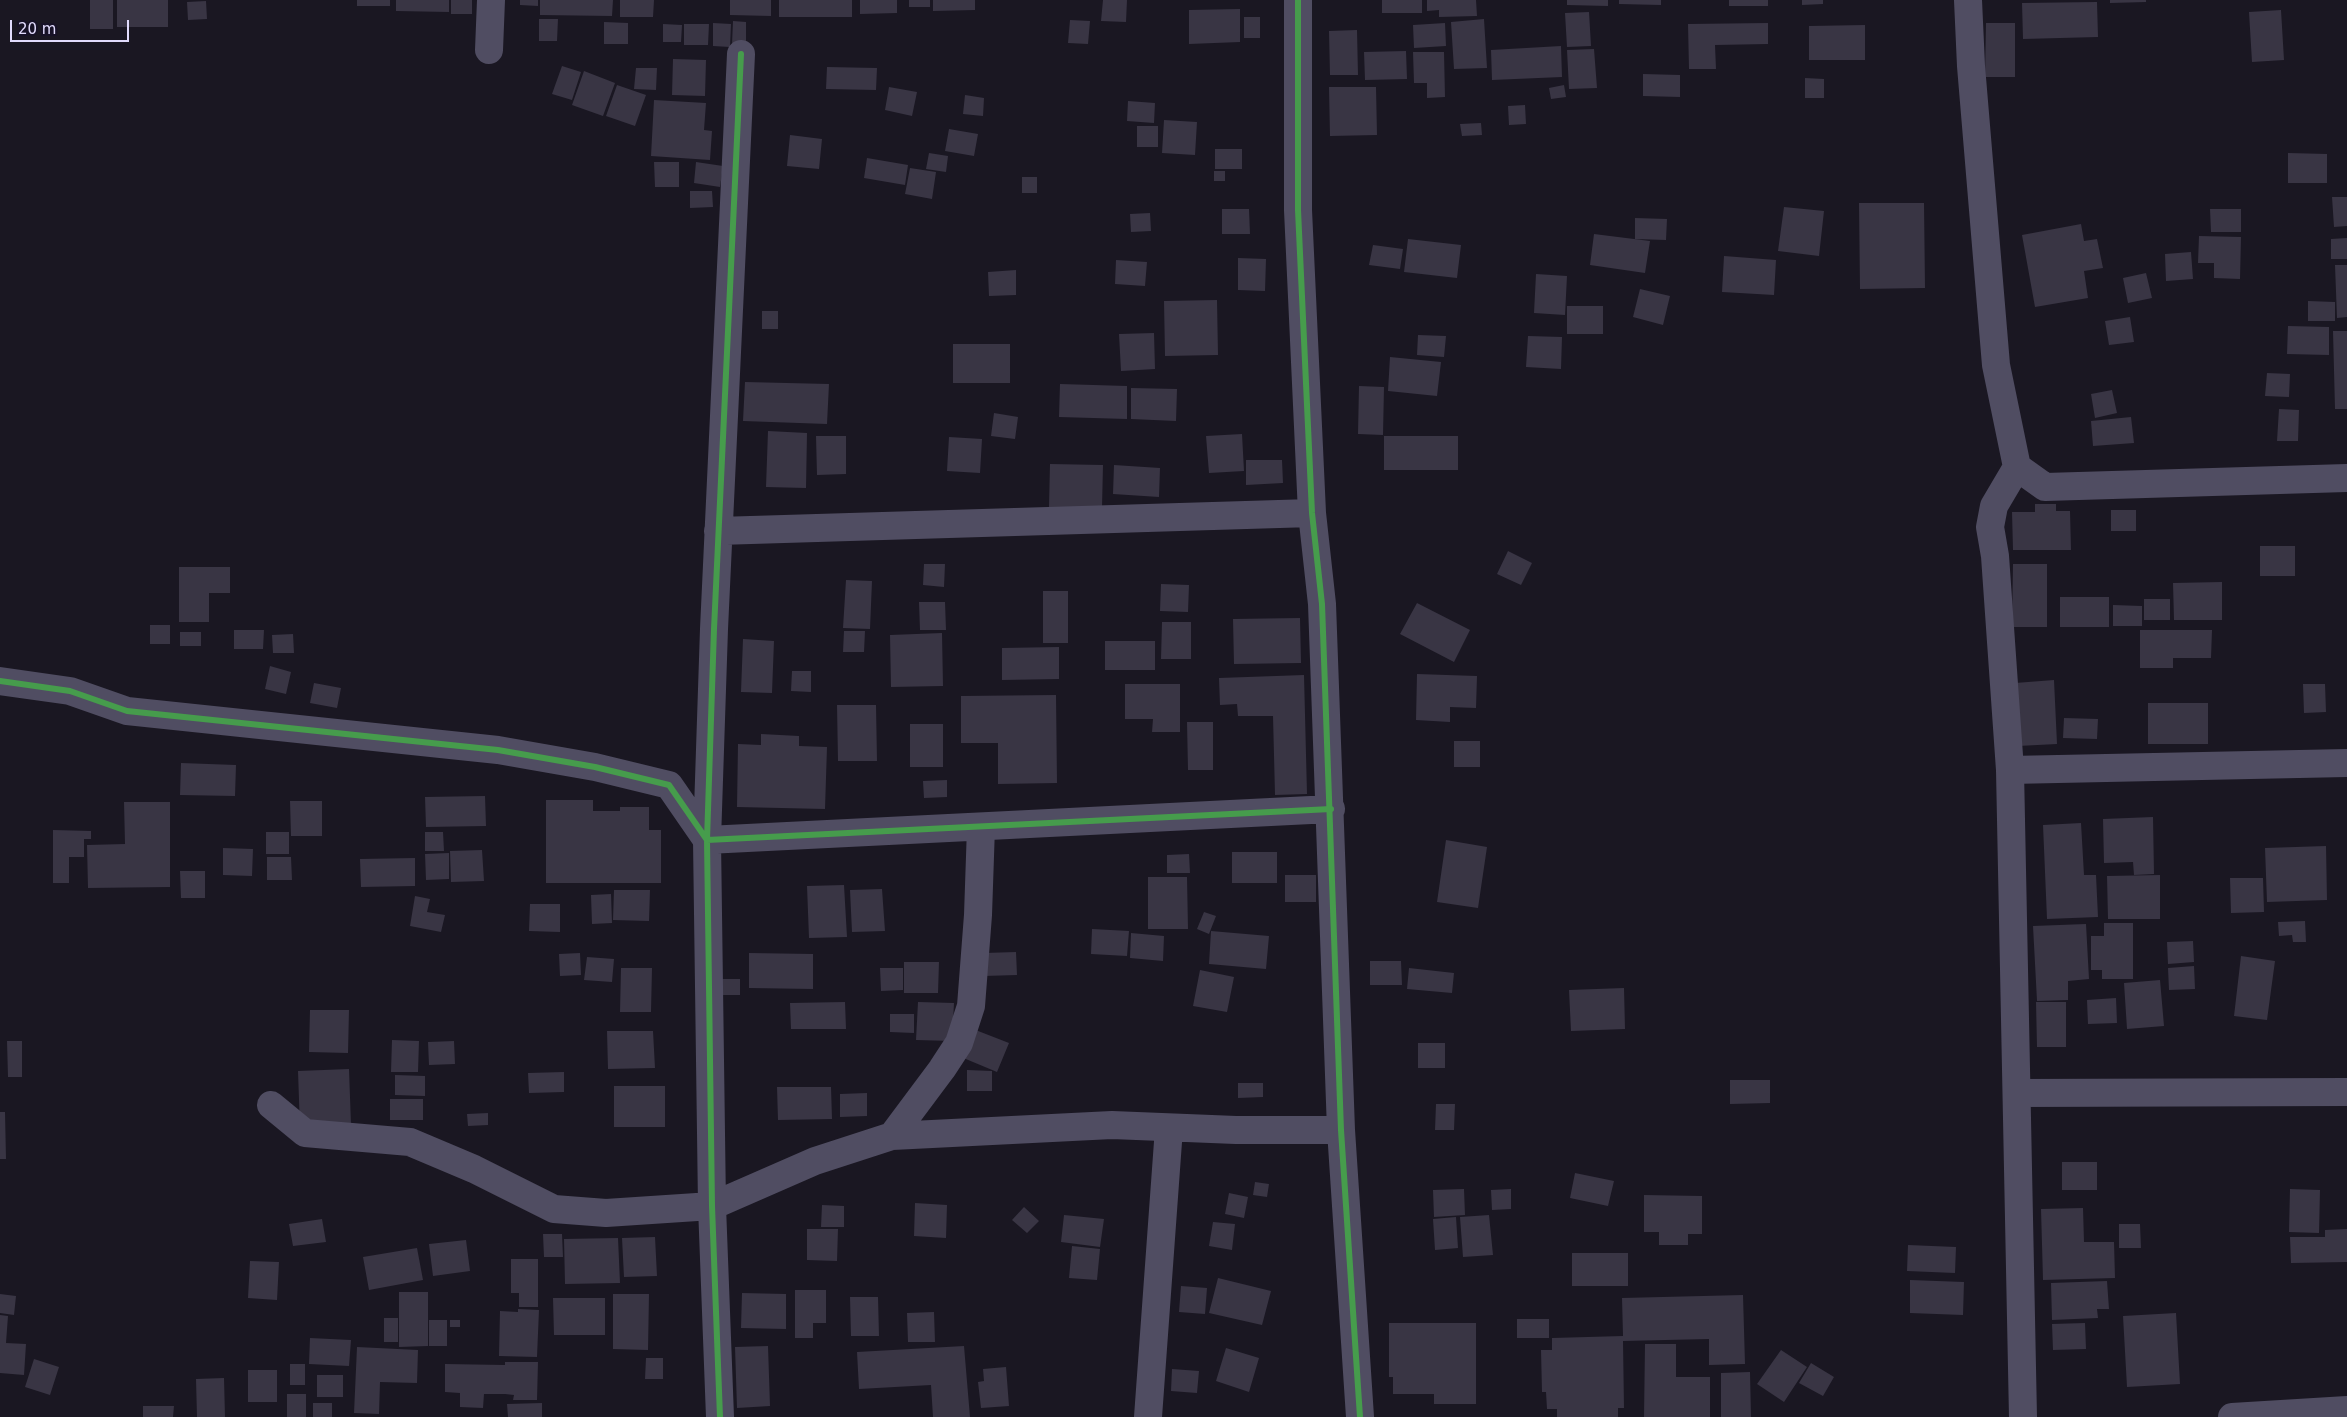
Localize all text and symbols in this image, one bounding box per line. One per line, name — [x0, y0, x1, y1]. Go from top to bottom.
scale bar — [12, 10, 131, 42]
text: 20 m — [18, 20, 56, 38]

